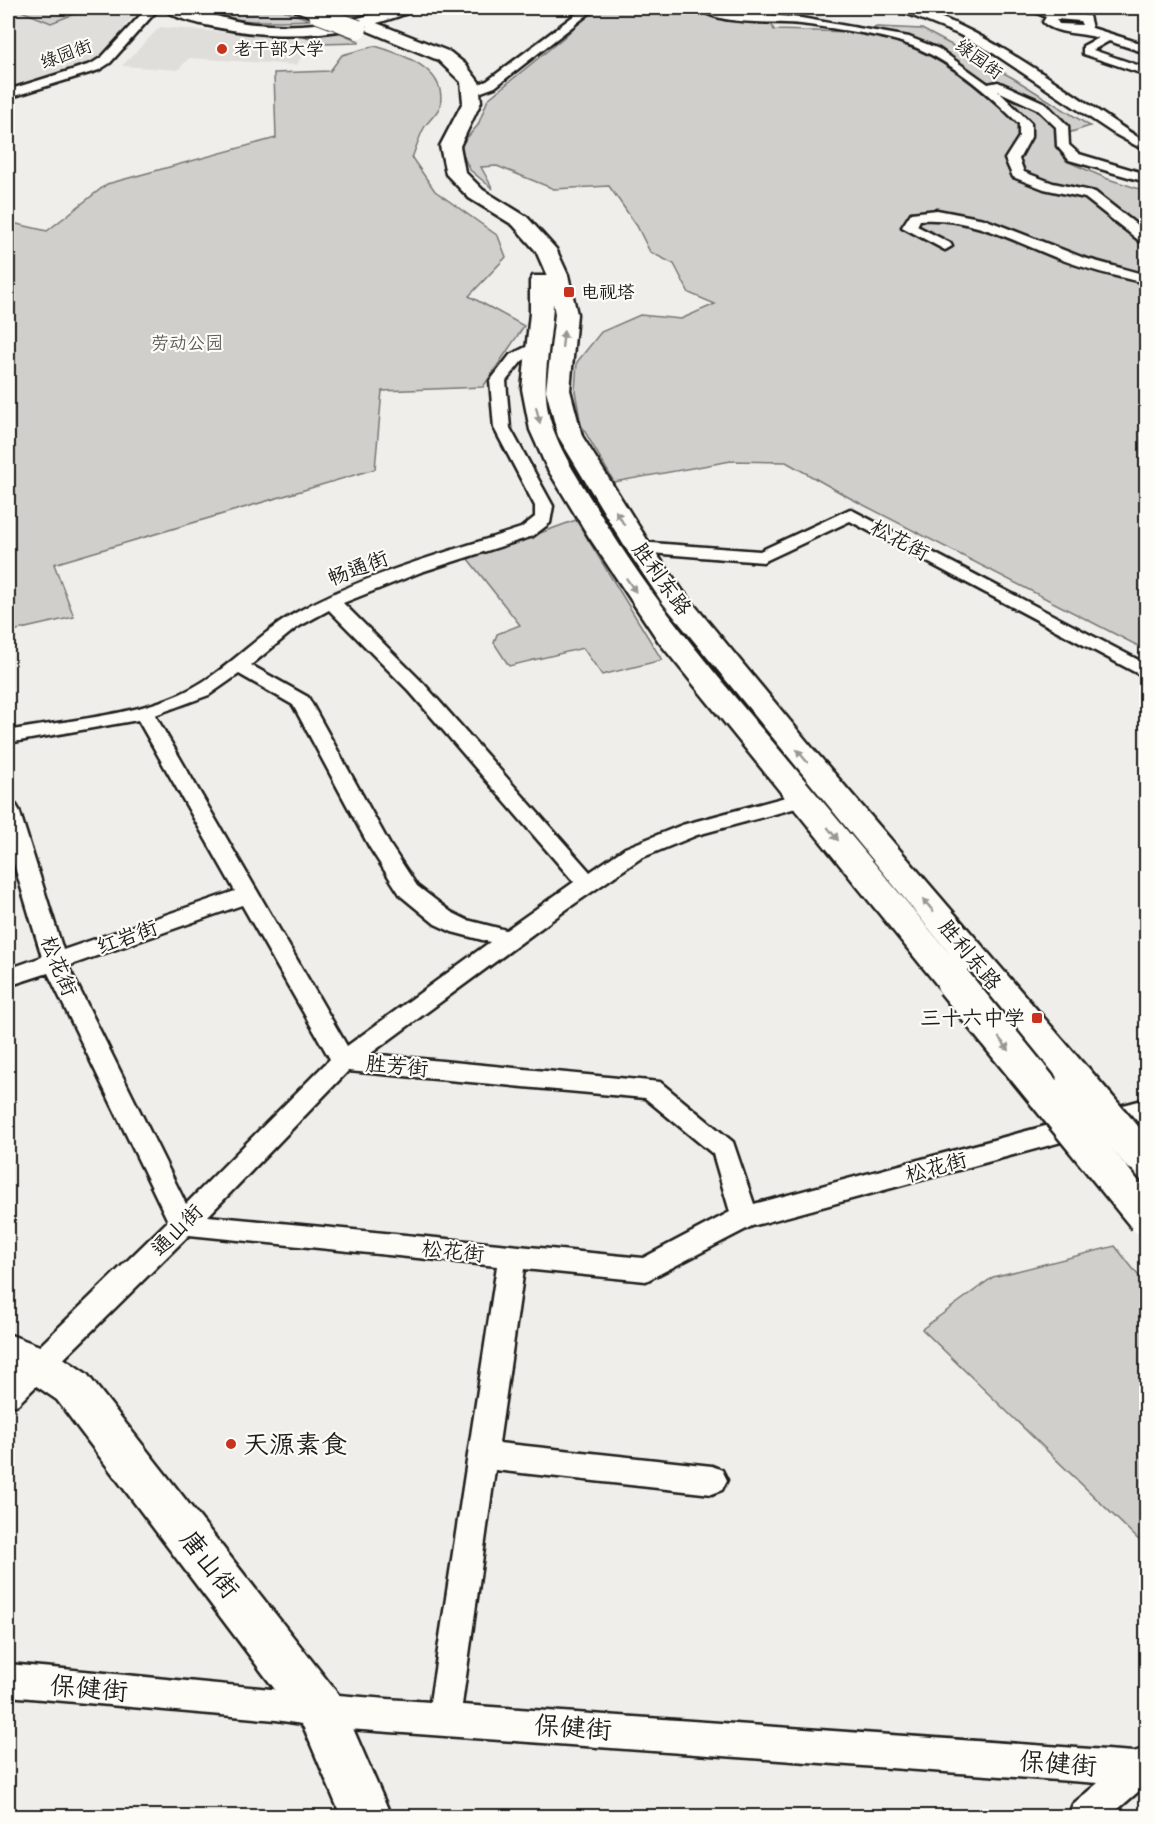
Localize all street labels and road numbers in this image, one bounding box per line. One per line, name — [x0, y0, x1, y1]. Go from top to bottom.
street label: 绿园街 — [37, 34, 95, 74]
street label: 绿园街 — [951, 34, 1007, 84]
street label: 松花街 — [867, 514, 934, 565]
street label: 胜利东路 — [628, 537, 697, 620]
street label: 畅通街 — [324, 545, 392, 590]
street label: 红岩街 — [93, 914, 161, 959]
street label: 胜利东路 — [934, 914, 1007, 995]
street label: 松花街 — [36, 932, 83, 1000]
street label: 胜芳街 — [365, 1050, 430, 1081]
street label: 松花街 — [902, 1146, 970, 1187]
street label: 通山街 — [146, 1199, 208, 1261]
street label: 松花街 — [420, 1235, 486, 1266]
street label: 唐山街 — [173, 1523, 247, 1605]
street label: 保健街 — [49, 1669, 129, 1707]
street label: 保健街 — [533, 1708, 613, 1746]
street label: 保健街 — [1018, 1744, 1098, 1782]

